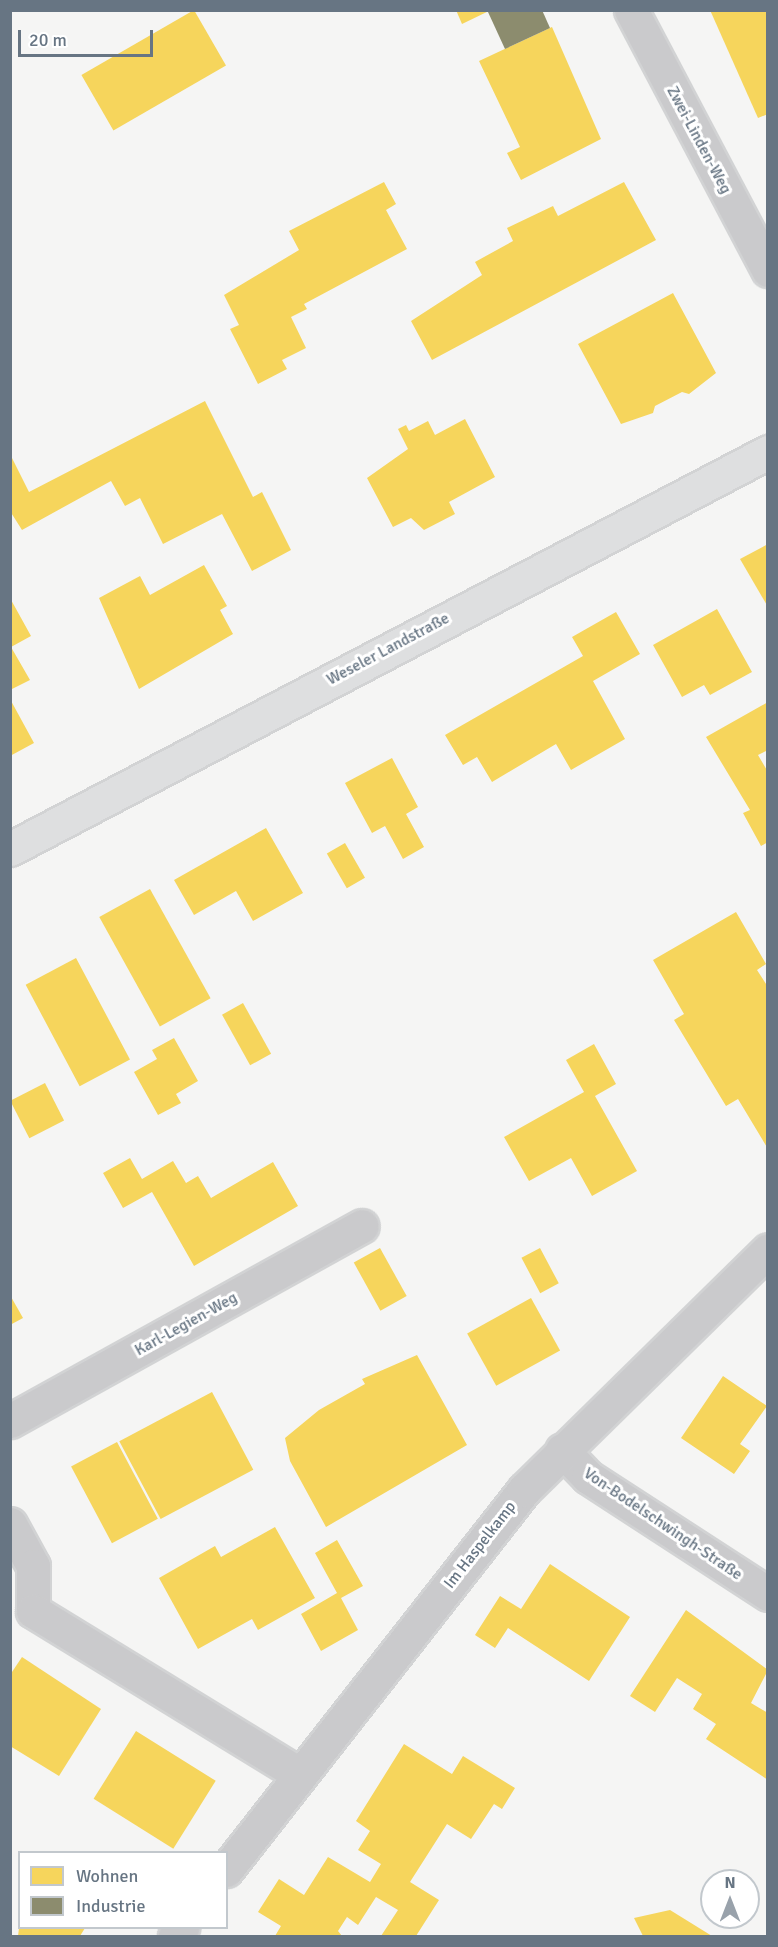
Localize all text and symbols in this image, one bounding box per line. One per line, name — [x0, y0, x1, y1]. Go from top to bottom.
scale bar — [21, 18, 156, 56]
text: 20 m — [29, 29, 67, 51]
street label: Zwei-Linden-Weg — [663, 83, 735, 197]
street label: Weseler Landstraße — [323, 609, 453, 689]
street label: Karl-Legien-Weg — [131, 1288, 241, 1360]
street label: Von-Bodelschwingh-Straße — [580, 1464, 746, 1584]
street label: Im Haspelkamp — [440, 1498, 520, 1592]
legend — [18, 1851, 228, 1929]
text: Wohnen — [76, 1865, 138, 1887]
north arrow — [700, 1869, 760, 1929]
text: N — [724, 1873, 736, 1893]
text: Industrie — [76, 1895, 146, 1917]

